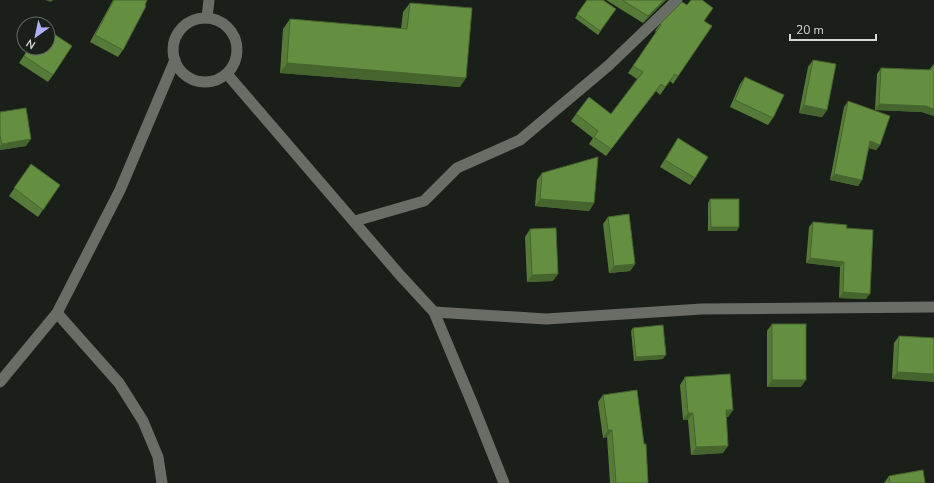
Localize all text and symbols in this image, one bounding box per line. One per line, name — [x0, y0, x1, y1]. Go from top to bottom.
north arrow — [16, 16, 56, 56]
scale bar — [790, 16, 876, 42]
text: 20 m — [796, 22, 824, 38]
text: N — [23, 35, 38, 52]

